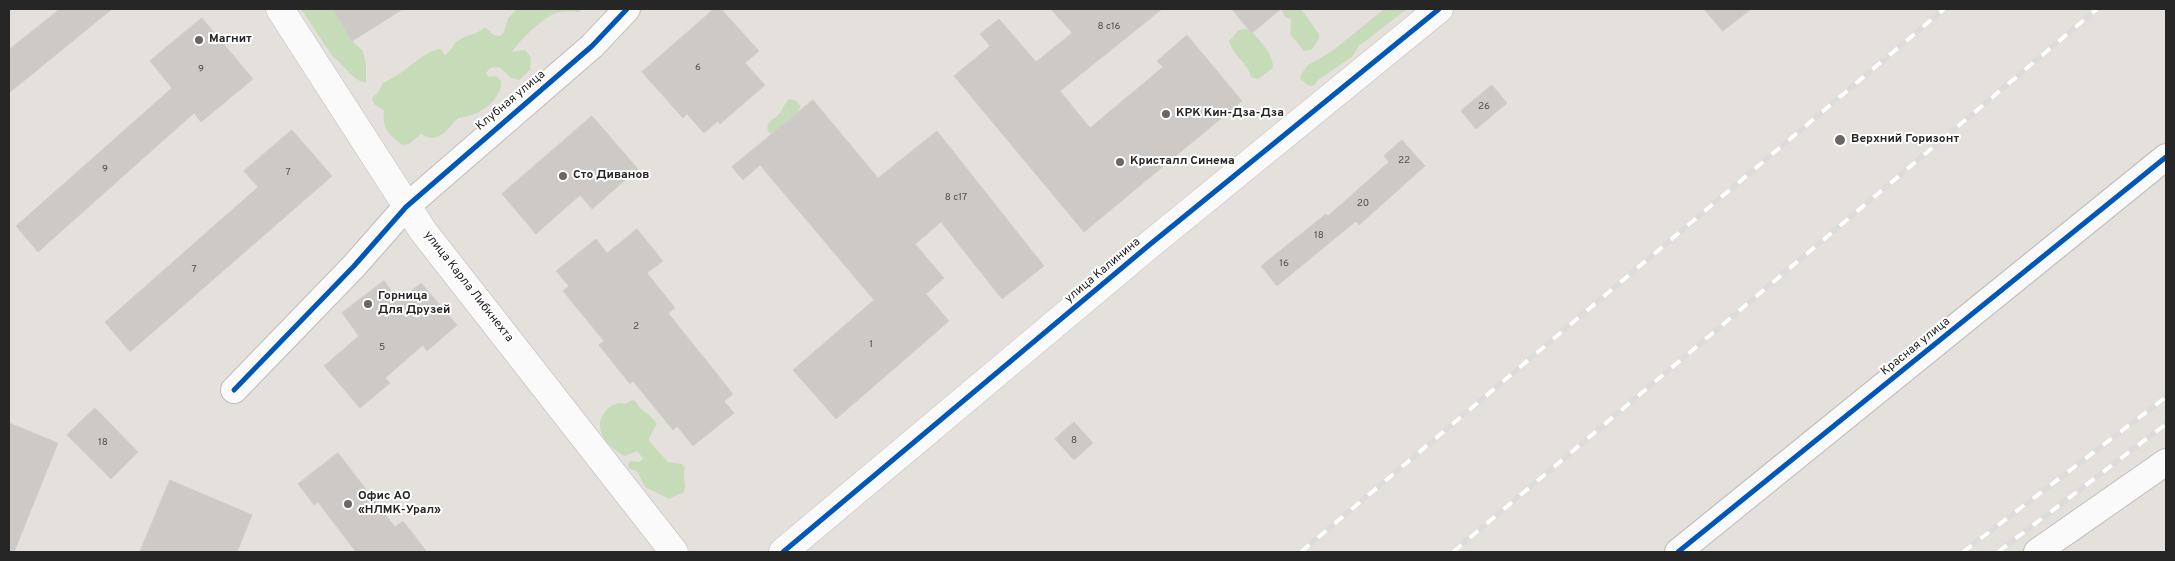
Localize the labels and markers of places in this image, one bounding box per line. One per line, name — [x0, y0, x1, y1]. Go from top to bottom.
place label: Магнит — [209, 33, 252, 47]
marker: Магнит — [193, 34, 205, 46]
place label: КРК Кин-Дза-Дза — [1176, 107, 1284, 121]
marker: КРК Кин-Дза-Дза — [1160, 108, 1172, 120]
marker: Верхний Горизонт — [1833, 133, 1847, 147]
place label: Верхний Горизонт — [1851, 133, 1959, 147]
place label: Кристалл Синема — [1130, 155, 1235, 169]
marker: Кристалл Синема — [1114, 156, 1126, 168]
place label: Сто Диванов — [573, 169, 649, 183]
marker: Сто Диванов — [557, 170, 569, 182]
place label: Горница Для Друзей — [378, 290, 450, 318]
marker: Горница Для Друзей — [362, 298, 374, 310]
place label: Офис АО «НЛМК-Урал» — [358, 490, 441, 518]
marker: Офис АО «НЛМК-Урал» — [342, 498, 354, 510]

